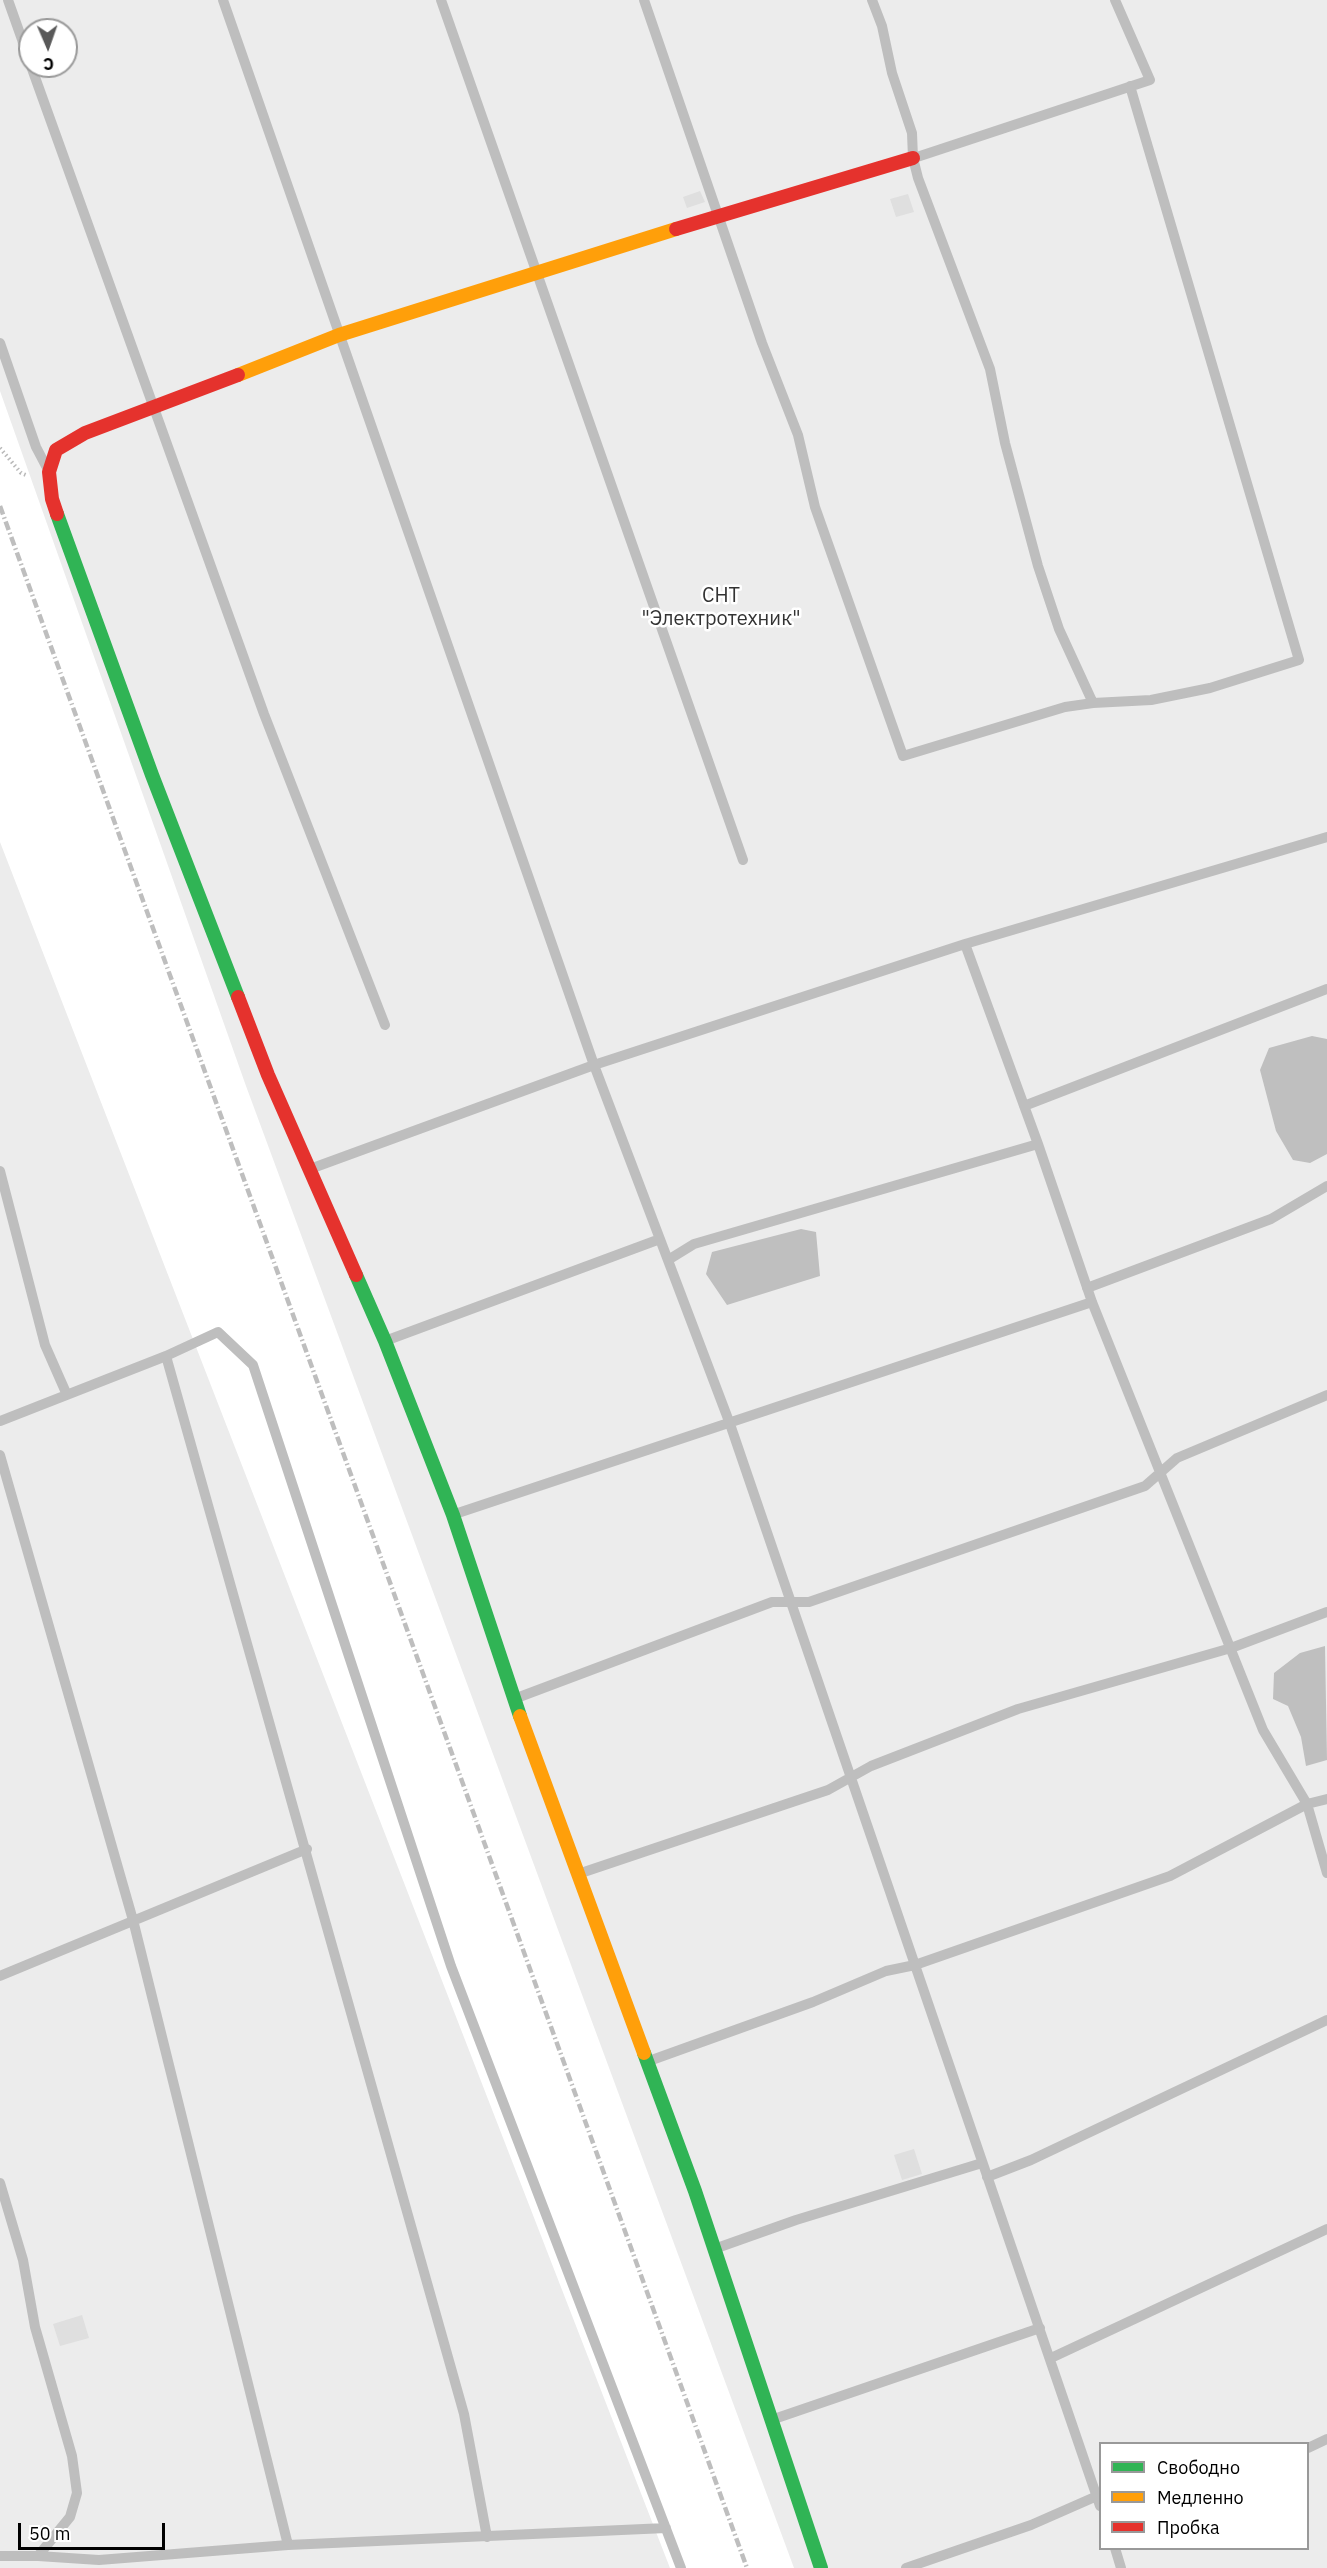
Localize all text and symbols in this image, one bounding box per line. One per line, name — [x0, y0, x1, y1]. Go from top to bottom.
north arrow — [18, 18, 78, 78]
text: С — [43, 54, 54, 74]
park label: СНТ "Электротехник" — [641, 584, 801, 631]
legend — [1099, 2442, 1309, 2550]
text: Свободно — [1157, 2456, 1240, 2479]
text: Медленно — [1157, 2486, 1244, 2509]
scale bar — [21, 2511, 168, 2549]
text: Пробка — [1157, 2516, 1220, 2539]
text: 50 m — [29, 2522, 71, 2545]

